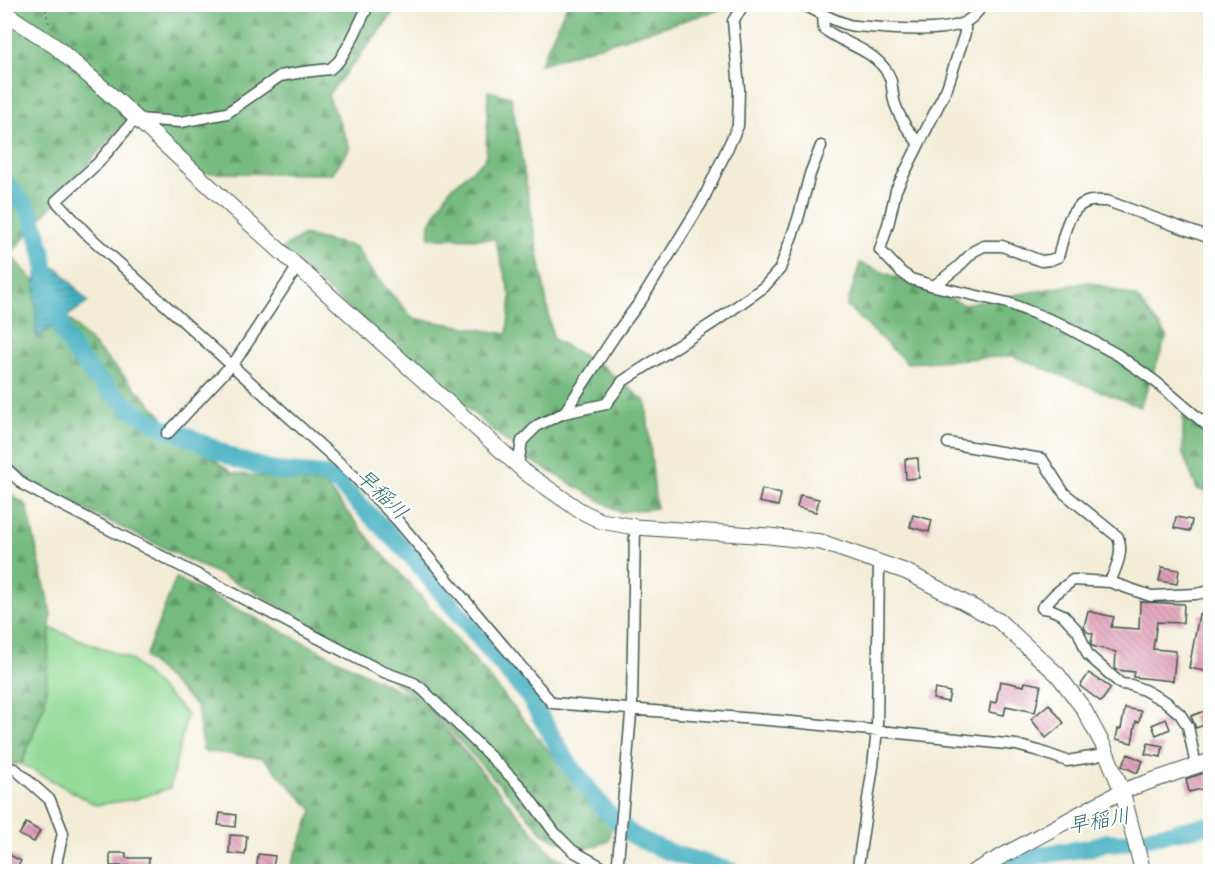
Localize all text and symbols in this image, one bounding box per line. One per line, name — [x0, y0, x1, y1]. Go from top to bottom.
water label: 早稲川 — [347, 461, 415, 529]
water label: 早稲川 — [1065, 800, 1133, 844]

